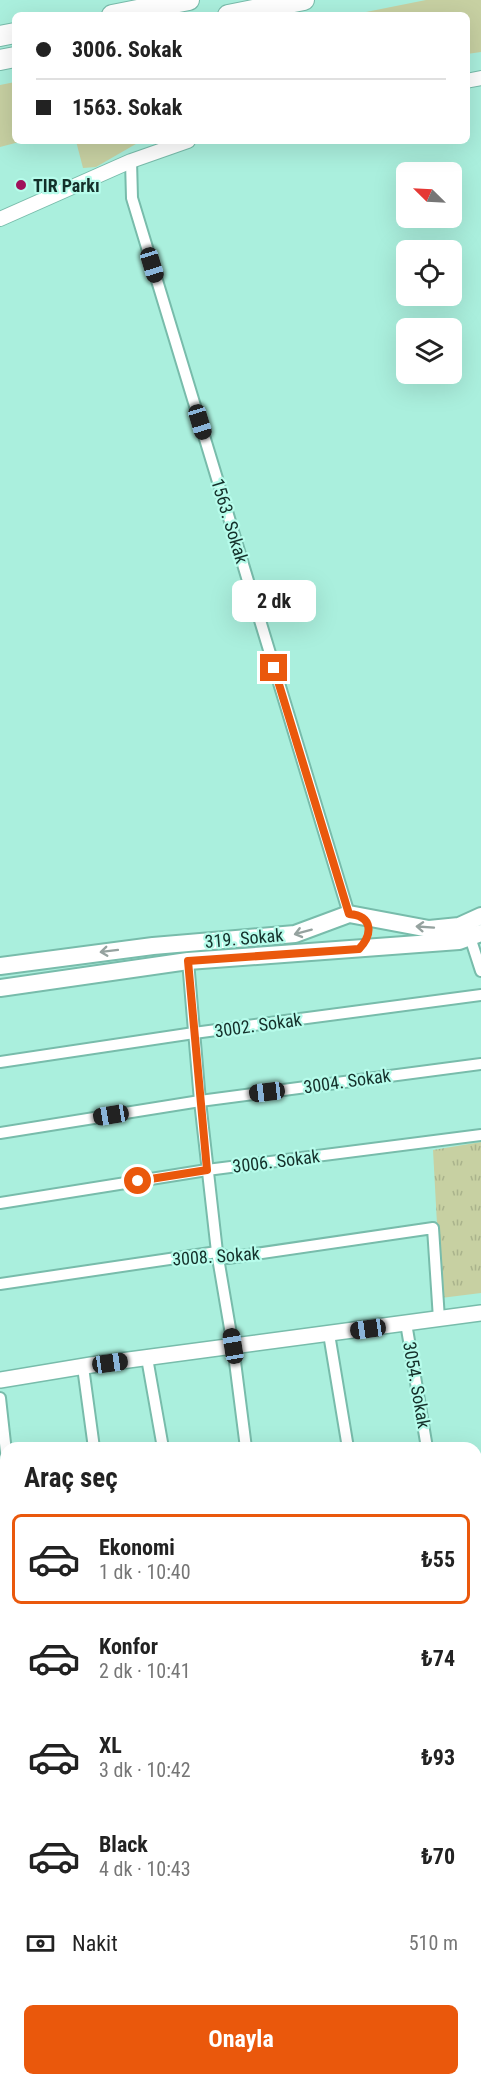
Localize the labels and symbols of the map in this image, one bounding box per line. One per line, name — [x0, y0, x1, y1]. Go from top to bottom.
north arrow — [396, 162, 462, 228]
place label: TIR Parkı — [33, 175, 100, 196]
marker: TIR Parkı — [14, 178, 28, 192]
car — [138, 245, 166, 285]
car — [186, 402, 214, 442]
street label: 1563. Sokak — [207, 476, 253, 566]
callout: 2 dk — [232, 581, 316, 623]
route end — [260, 654, 287, 681]
one-way arrow — [416, 922, 435, 933]
street label: 319. Sokak — [204, 924, 284, 952]
one-way arrow — [294, 926, 313, 938]
one-way arrow — [100, 946, 120, 957]
street label: 3002. Sokak — [213, 1009, 303, 1041]
street label: 3004. Sokak — [302, 1065, 392, 1097]
car — [248, 1081, 286, 1103]
car — [92, 1103, 130, 1127]
street label: 3006. Sokak — [231, 1145, 321, 1177]
route start — [124, 1167, 151, 1194]
street label: 3008. Sokak — [172, 1242, 260, 1270]
car — [349, 1318, 387, 1340]
car — [221, 1327, 245, 1365]
street label: 3054. Sokak — [399, 1340, 435, 1430]
car — [91, 1352, 129, 1374]

